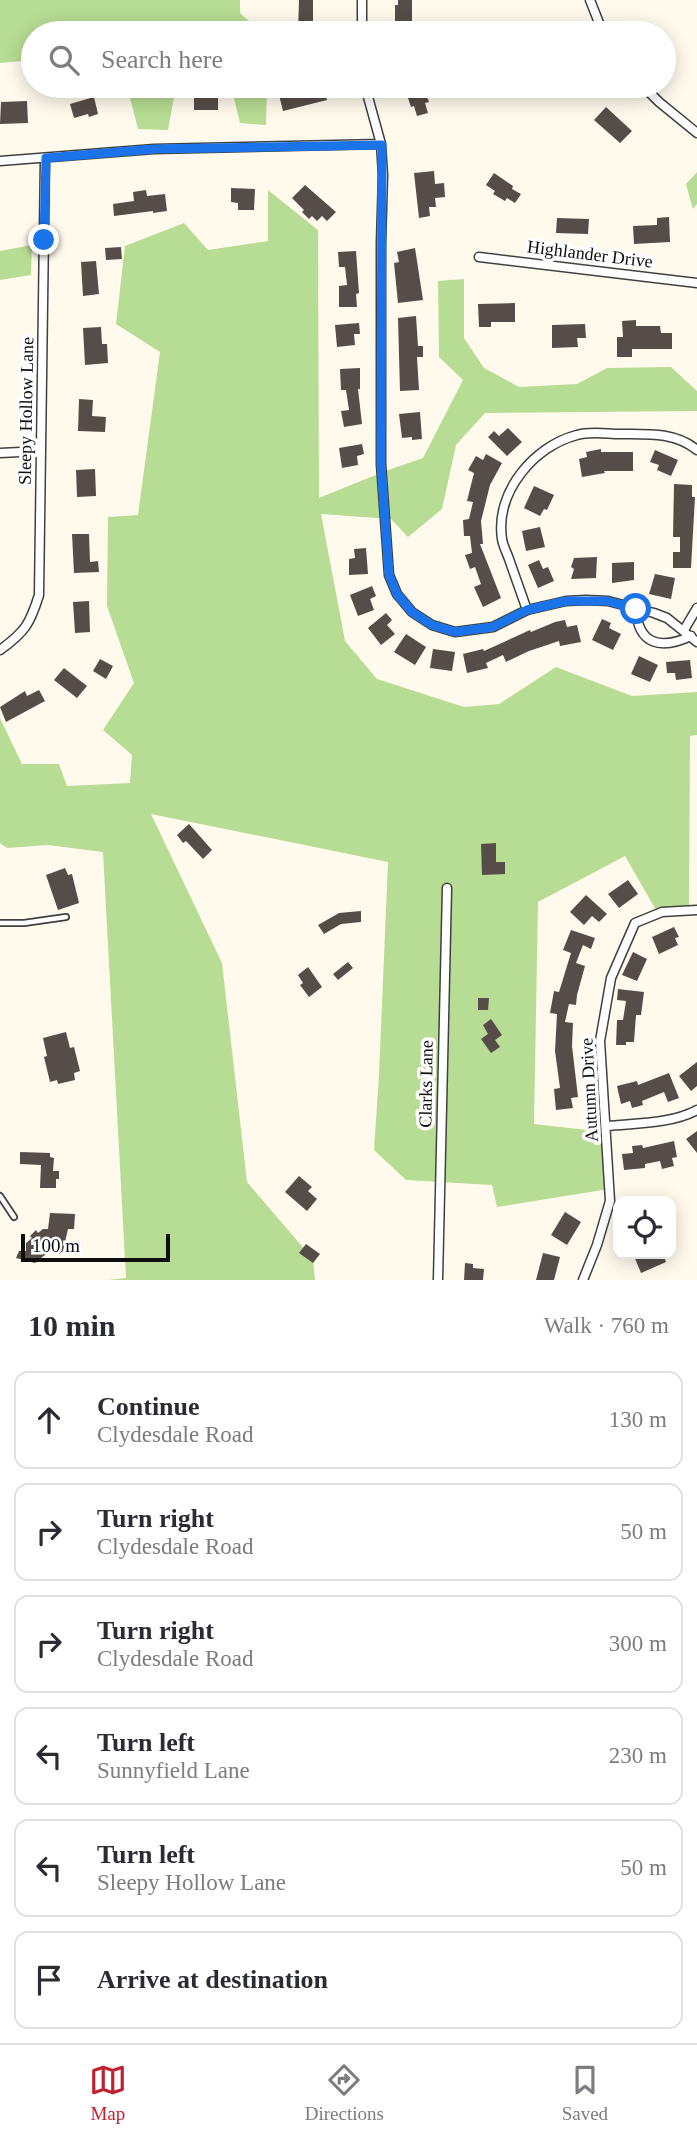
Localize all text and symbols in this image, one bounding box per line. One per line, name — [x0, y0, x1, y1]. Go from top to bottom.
search box — [21, 21, 676, 98]
icon: search — [45, 41, 83, 79]
text: Search here — [101, 45, 223, 74]
route end — [28, 224, 59, 255]
street label: Highlander Drive — [526, 236, 654, 272]
street label: Sleepy Hollow Lane — [15, 337, 37, 485]
route start — [620, 593, 651, 624]
street label: Autumn Drive — [576, 1037, 602, 1143]
street label: Clarks Lane — [415, 1040, 437, 1128]
map controls — [613, 1196, 676, 1259]
button: locate — [613, 1196, 676, 1259]
scale bar — [21, 1231, 170, 1263]
text: 100 m — [32, 1235, 80, 1256]
text: 10 min — [28, 1309, 116, 1342]
text: Walk · 760 m — [544, 1313, 669, 1338]
text: Continue — [97, 1392, 200, 1421]
icon: ahead — [30, 1401, 68, 1439]
text: 130 m — [609, 1407, 667, 1432]
text: Clydesdale Road — [97, 1422, 254, 1447]
text: Turn right — [97, 1504, 214, 1533]
icon: right — [30, 1513, 68, 1551]
text: 50 m — [620, 1519, 667, 1544]
text: Clydesdale Road — [97, 1534, 254, 1559]
text: Turn right — [97, 1616, 214, 1645]
icon: right — [30, 1625, 68, 1663]
text: 300 m — [609, 1631, 667, 1656]
text: Clydesdale Road — [97, 1646, 254, 1671]
text: Turn left — [97, 1728, 195, 1757]
icon: left — [30, 1737, 68, 1775]
text: 230 m — [609, 1743, 667, 1768]
text: Sunnyfield Lane — [97, 1758, 250, 1783]
text: Turn left — [97, 1840, 195, 1869]
icon: left — [30, 1849, 68, 1887]
text: 50 m — [620, 1855, 667, 1880]
text: Sleepy Hollow Lane — [97, 1870, 286, 1895]
icon: arrive — [30, 1961, 68, 1999]
text: Arrive at destination — [97, 1965, 328, 1994]
tab: Map — [89, 2061, 127, 2125]
tab: Directions — [305, 2061, 384, 2125]
tab: Saved — [562, 2061, 608, 2125]

